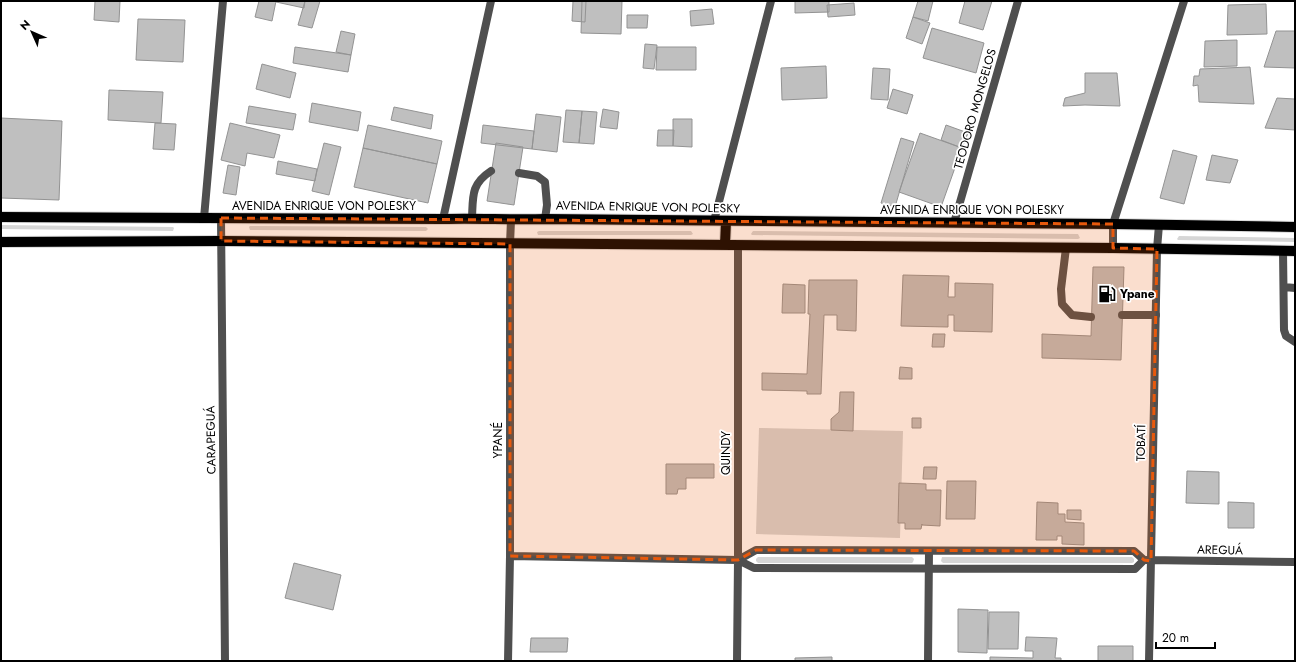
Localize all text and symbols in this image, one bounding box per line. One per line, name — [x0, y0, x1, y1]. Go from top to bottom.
north arrow — [12, 12, 52, 52]
text: N — [16, 16, 34, 34]
street label: TEODORO MONGELOS — [949, 46, 1001, 171]
street label: AVENIDA ENRIQUE VON POLESKY — [556, 196, 740, 218]
street label: AVENIDA ENRIQUE VON POLESKY — [232, 197, 416, 215]
street label: AVENIDA ENRIQUE VON POLESKY — [880, 201, 1064, 219]
fuel station icon: Ypane — [1097, 284, 1117, 304]
place label: Ypane — [1119, 285, 1155, 303]
street label: CARAPEGUÁ — [201, 406, 221, 474]
street label: YPANÉ — [489, 422, 507, 458]
street label: TOBATÍ — [1132, 423, 1150, 461]
street label: QUINDY — [717, 431, 735, 475]
street label: AREGUÁ — [1197, 541, 1243, 559]
scale bar — [1156, 624, 1215, 650]
text: 20 m — [1162, 629, 1189, 647]

